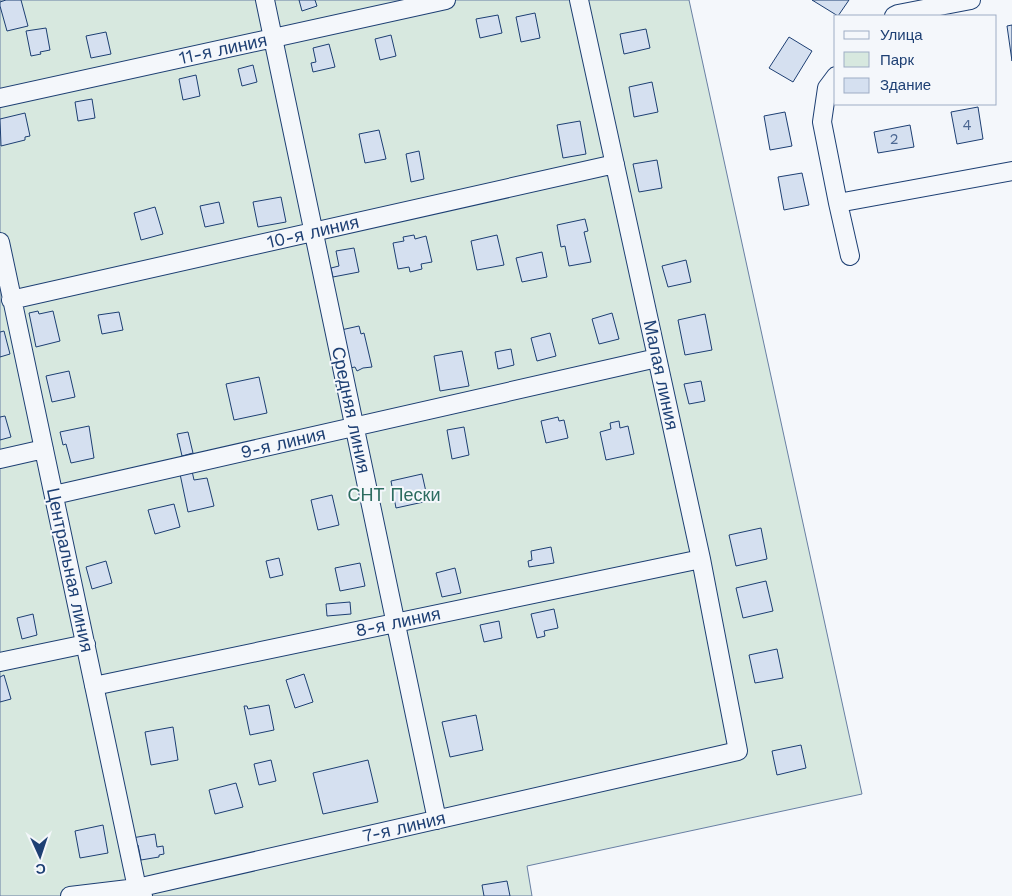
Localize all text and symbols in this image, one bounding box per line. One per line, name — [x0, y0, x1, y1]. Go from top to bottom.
legend — [834, 15, 997, 105]
text: Улица — [880, 26, 923, 44]
street label: 11-я линия — [177, 29, 269, 68]
text: Парк — [880, 51, 914, 69]
text: Здание — [880, 76, 931, 94]
house number: 4 — [962, 116, 972, 134]
house number: 2 — [890, 130, 898, 148]
street label: 10-я линия — [265, 211, 361, 252]
street label: Малая линия — [640, 318, 683, 432]
street label: Средняя линия — [328, 345, 375, 475]
street label: 9-я линия — [238, 423, 327, 462]
park label: СНТ Пески — [347, 484, 441, 505]
street label: Центральная линия — [43, 486, 98, 654]
street label: 8-я линия — [353, 602, 442, 641]
street label: 7-я линия — [360, 807, 447, 846]
north arrow — [15, 831, 65, 881]
text: С — [35, 861, 46, 877]

